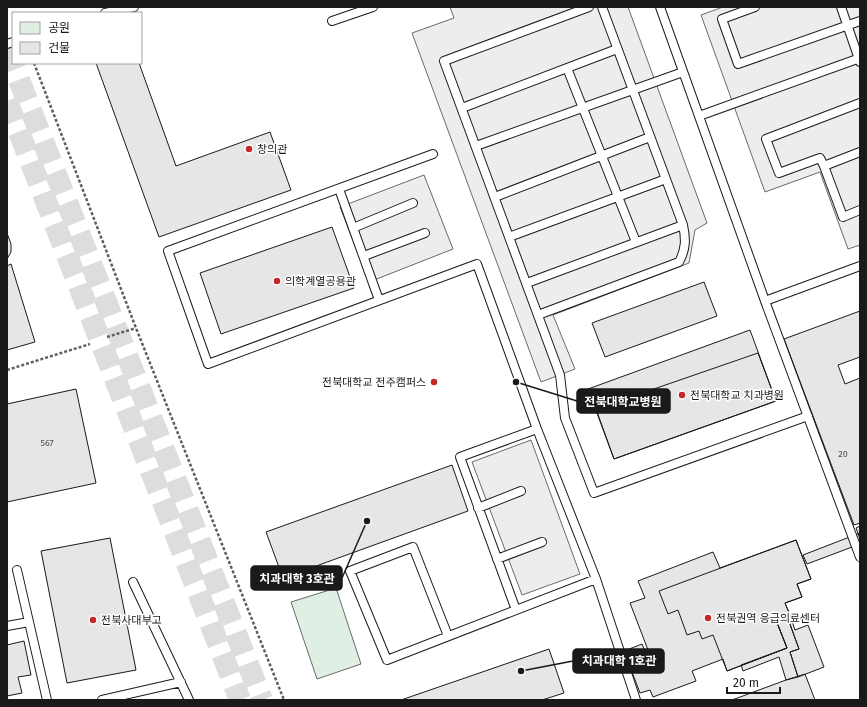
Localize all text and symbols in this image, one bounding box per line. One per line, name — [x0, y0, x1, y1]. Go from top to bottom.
legend — [12, 12, 142, 64]
text: 공원 — [48, 21, 70, 35]
text: 건물 — [48, 41, 70, 55]
place label: 창의관 — [257, 143, 287, 156]
marker: 창의관 — [244, 144, 254, 154]
place label: 의학계열공용관 — [285, 275, 356, 288]
marker: 의학계열공용관 — [272, 276, 282, 286]
place label: 전북대학교 전주캠퍼스 — [322, 376, 426, 389]
marker: 전북대학교 전주캠퍼스 — [429, 377, 439, 387]
callout: 전북대학교병원 — [577, 389, 670, 413]
place label: 전북대학교 치과병원 — [690, 389, 784, 402]
marker: 전북대학교 치과병원 — [677, 390, 687, 400]
text: 전북대학교병원 — [584, 395, 662, 409]
house number: 567 — [40, 438, 54, 448]
house number: 20 — [838, 449, 848, 459]
callout: 치과대학 3호관 — [251, 566, 342, 590]
text: 치과대학 3호관 — [259, 572, 335, 586]
place label: 전북권역 응급의료센터 — [716, 612, 820, 625]
marker: 전북권역 응급의료센터 — [703, 613, 713, 623]
place label: 전북사대부고 — [101, 614, 162, 627]
marker: 전북사대부고 — [88, 615, 98, 625]
callout: 치과대학 1호관 — [573, 649, 664, 673]
text: 치과대학 1호관 — [582, 654, 656, 668]
scale bar — [727, 669, 780, 695]
text: 20 m — [733, 676, 759, 690]

